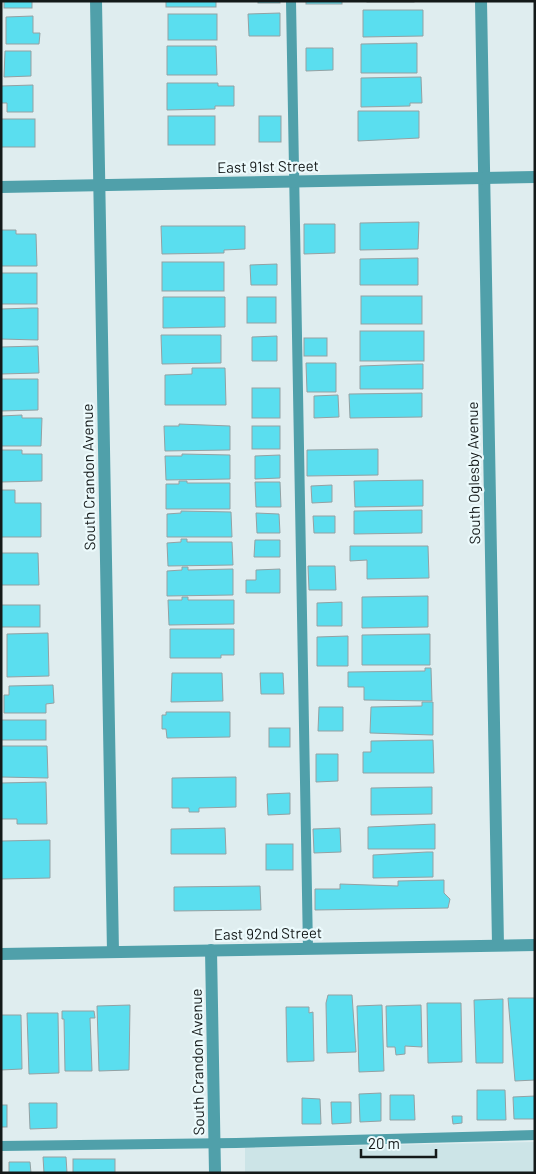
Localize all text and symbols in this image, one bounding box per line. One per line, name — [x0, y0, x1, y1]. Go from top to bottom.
street label: East 91st Street — [217, 156, 319, 176]
street label: South Oglesby Avenue — [463, 401, 483, 545]
street label: South Crandon Avenue — [78, 403, 98, 551]
street label: East 92nd Street — [214, 923, 322, 943]
street label: South Crandon Avenue — [187, 988, 207, 1136]
scale bar — [361, 1126, 436, 1158]
text: 20 m — [368, 1134, 400, 1152]

